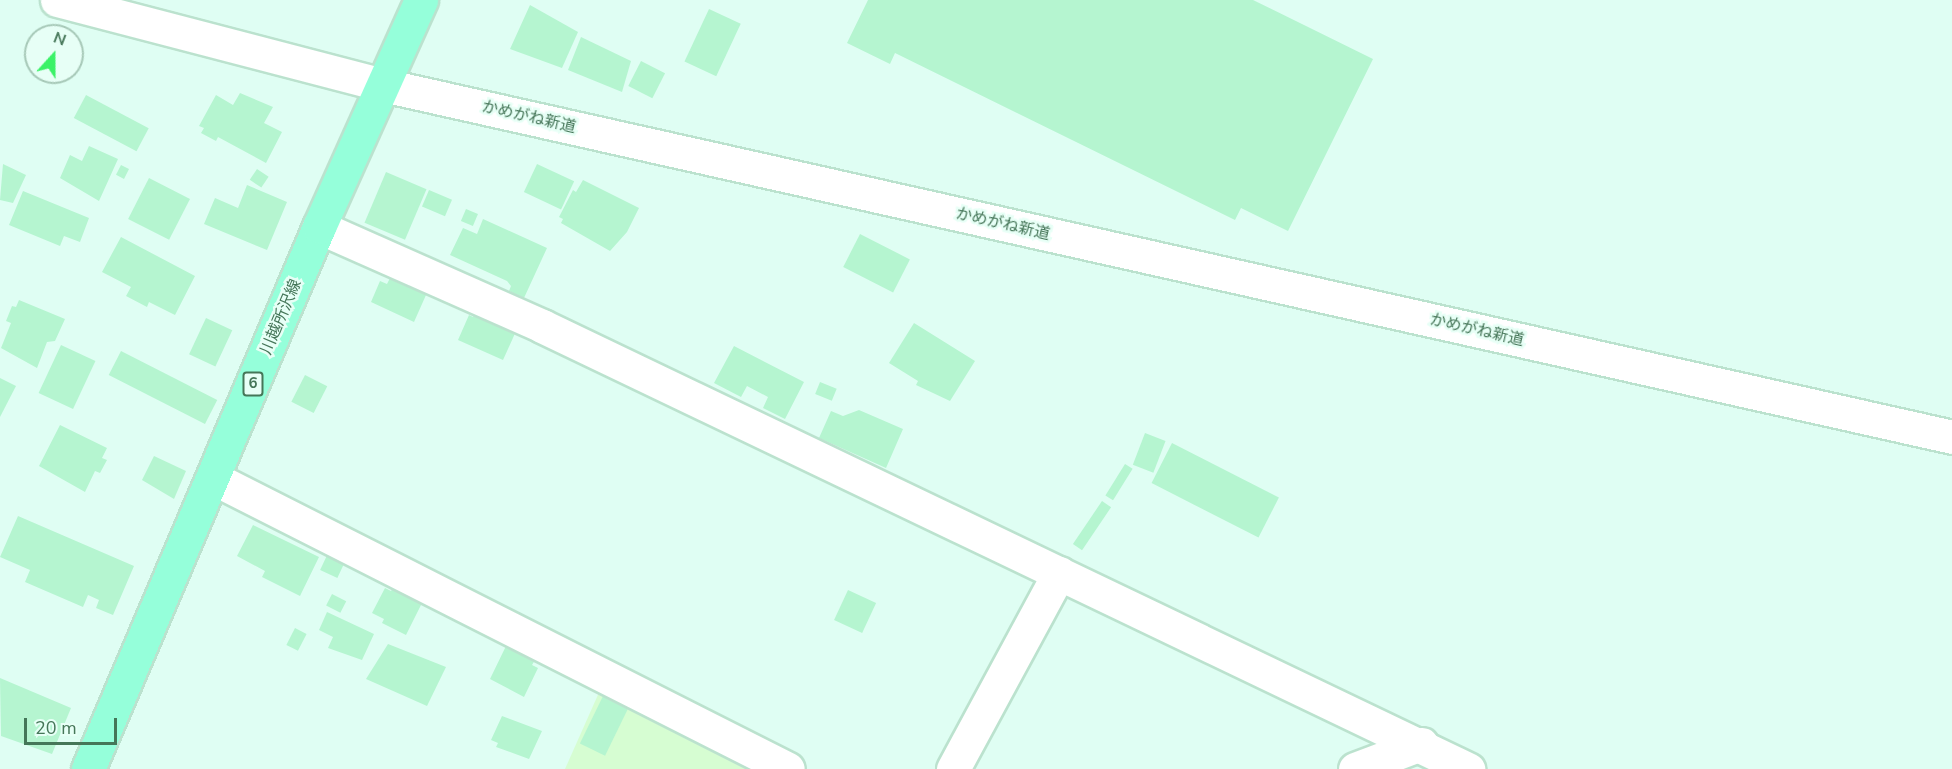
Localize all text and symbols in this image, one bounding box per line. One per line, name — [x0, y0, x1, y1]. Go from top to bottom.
north arrow — [24, 24, 84, 84]
text: N — [50, 27, 69, 51]
street label: かめがね新道 — [480, 97, 578, 137]
street label: かめがね新道 — [954, 204, 1052, 244]
street label: 川越所沢線 — [257, 276, 305, 358]
street label: かめがね新道 — [1428, 310, 1526, 350]
road number: 6 — [242, 372, 264, 396]
scale bar — [27, 706, 120, 744]
text: 20 m — [35, 716, 77, 740]

